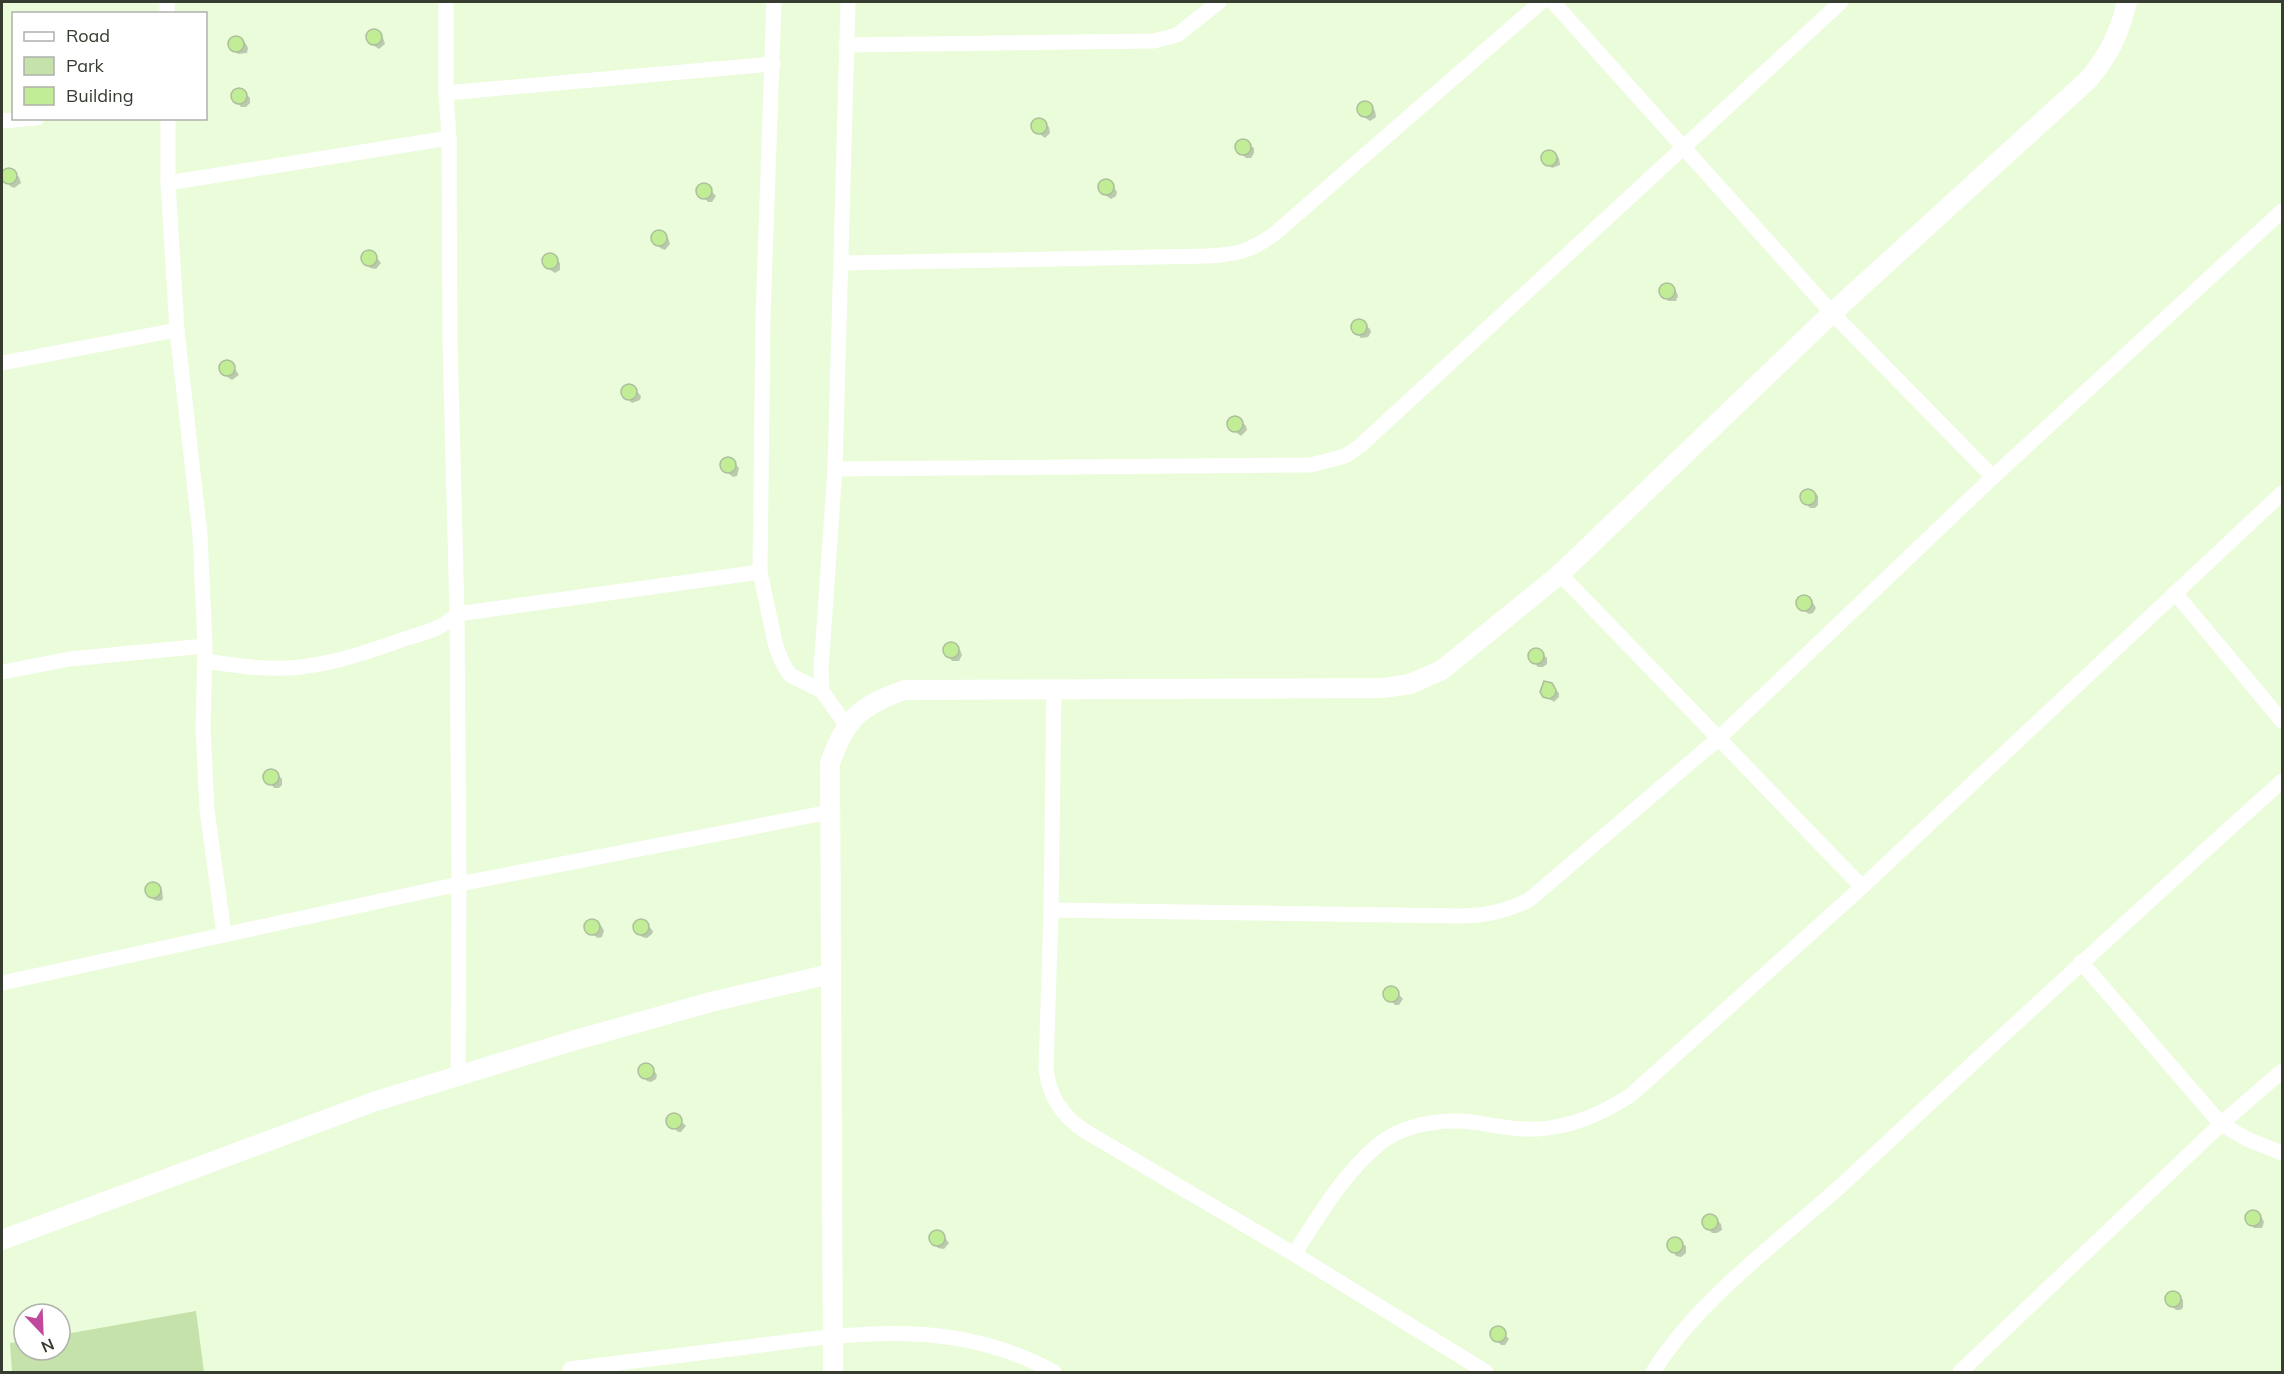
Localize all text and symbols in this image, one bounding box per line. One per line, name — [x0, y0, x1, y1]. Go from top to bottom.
legend — [12, 12, 207, 120]
text: Road — [66, 24, 110, 47]
text: Park — [66, 54, 105, 77]
text: Building — [66, 84, 134, 107]
north arrow — [12, 1302, 72, 1362]
text: N — [38, 1334, 57, 1357]

